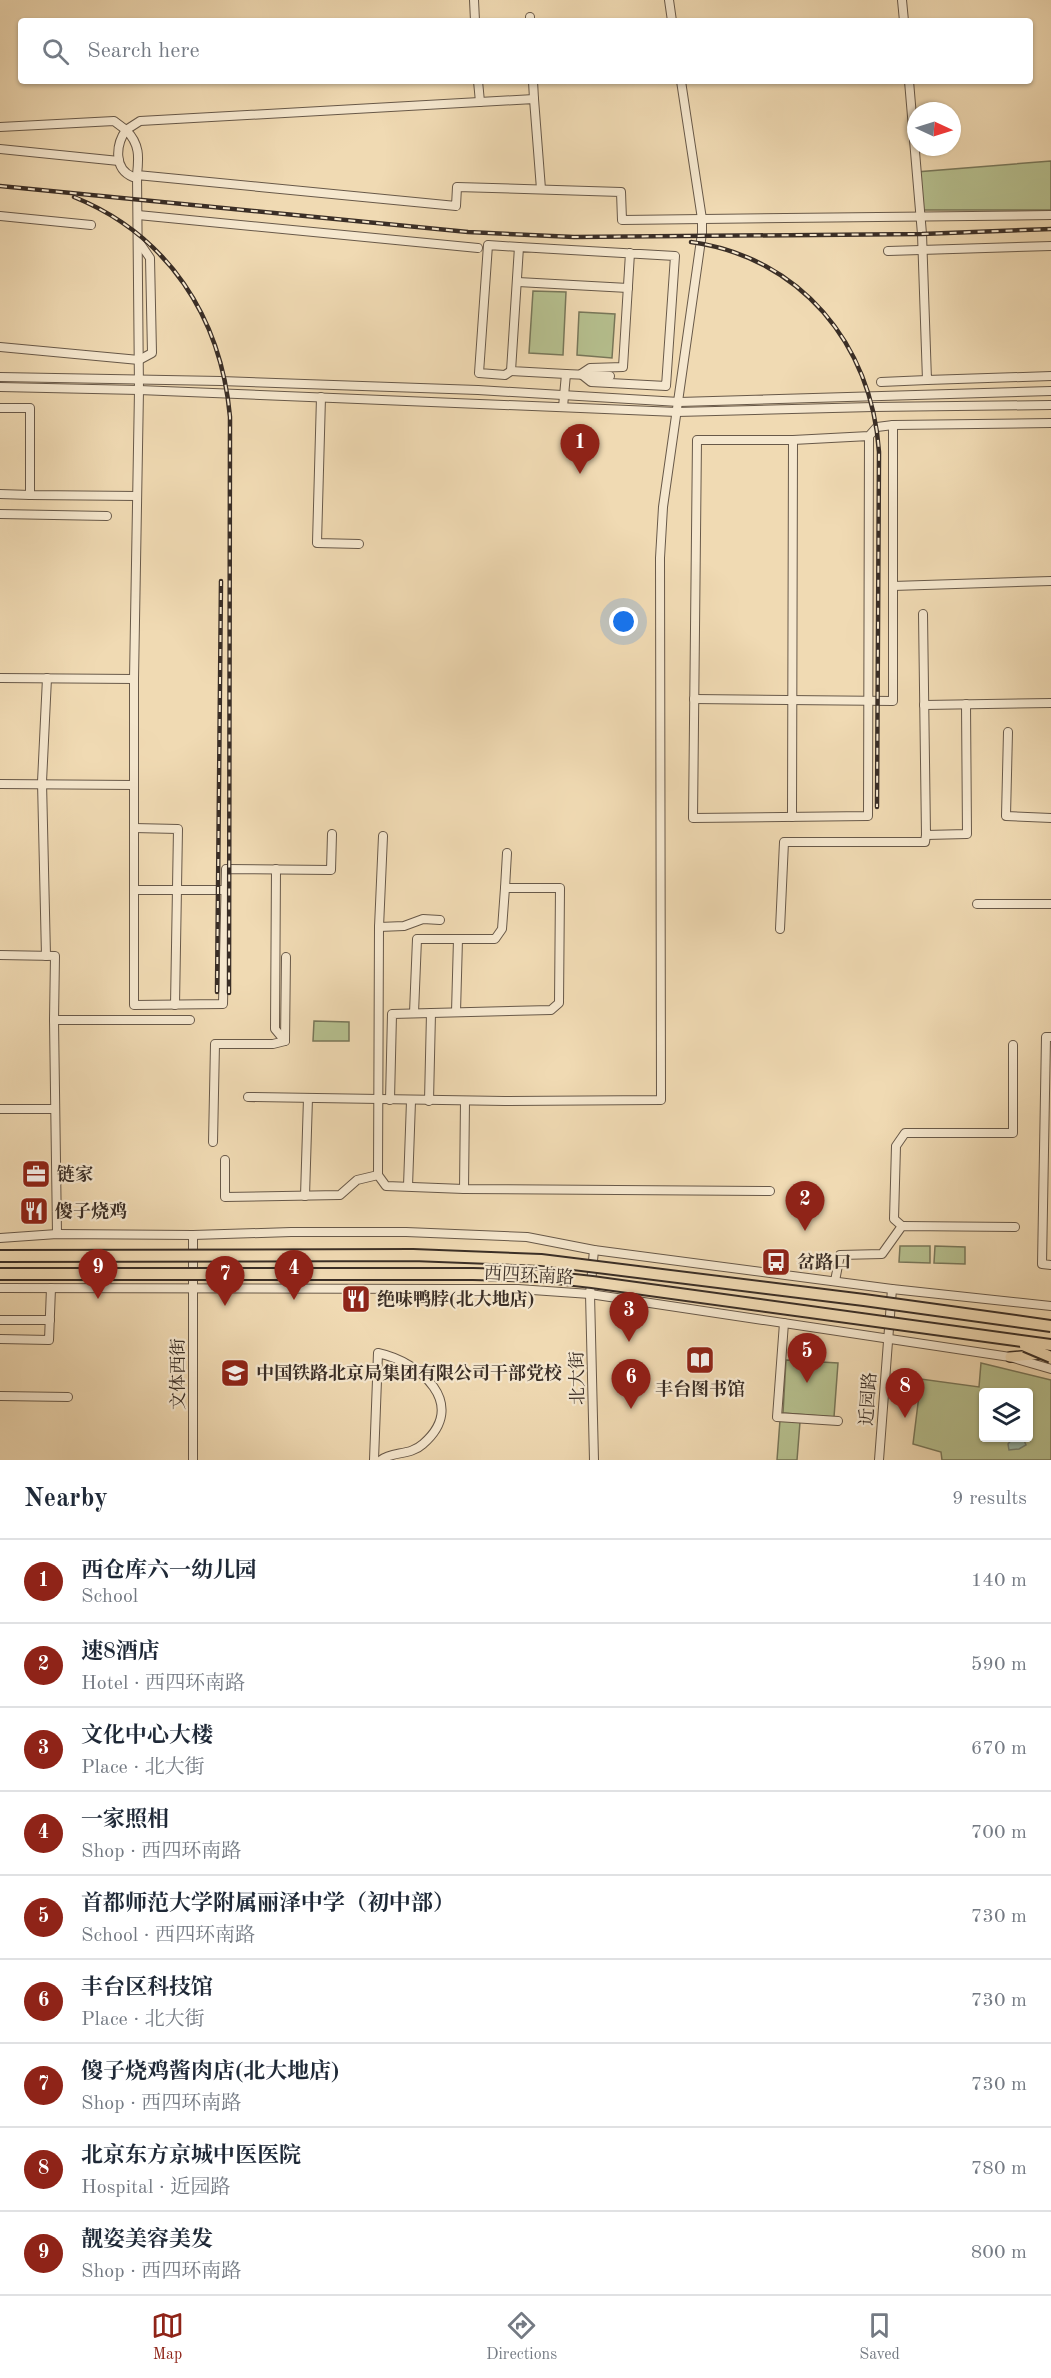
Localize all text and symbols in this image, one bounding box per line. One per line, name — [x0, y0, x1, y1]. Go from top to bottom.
search box — [18, 18, 1033, 84]
icon: search — [39, 35, 72, 68]
text: Search here — [87, 40, 200, 62]
north arrow — [907, 102, 961, 156]
pin: 1 — [560, 424, 600, 474]
your location — [609, 607, 638, 636]
office icon: 链家 — [20, 1158, 52, 1190]
place label: 链家 — [57, 1164, 93, 1184]
pin: 2 — [786, 1182, 824, 1231]
restaurant icon: 傻子烧鸡 — [18, 1195, 50, 1227]
place label: 傻子烧鸡 — [55, 1201, 127, 1221]
bus stop icon: 岔路口 — [760, 1246, 792, 1278]
pin: 9 — [78, 1250, 118, 1299]
pin: 4 — [274, 1250, 314, 1300]
place label: 岔路口 — [797, 1252, 851, 1272]
pin: 7 — [206, 1256, 244, 1306]
street label: 西四环南路 — [484, 1263, 574, 1287]
restaurant icon: 绝味鸭脖(北大地店) — [340, 1283, 372, 1315]
place label: 绝味鸭脖(北大地店) — [377, 1289, 534, 1309]
pin: 3 — [610, 1292, 648, 1342]
pin: 5 — [788, 1334, 826, 1383]
street label: 文体西街 — [168, 1338, 188, 1410]
library icon: 丰台图书馆 — [684, 1344, 716, 1376]
street label: 北大街 — [567, 1351, 587, 1405]
school or university icon: 中国铁路北京局集团有限公司干部党校 — [219, 1357, 251, 1389]
pin: 6 — [612, 1360, 650, 1409]
place label: 中国铁路北京局集团有限公司干部党校 — [256, 1363, 562, 1383]
pin: 8 — [886, 1368, 924, 1418]
street label: 近园路 — [856, 1371, 880, 1427]
place label: 丰台图书馆 — [655, 1379, 745, 1399]
map controls — [979, 1388, 1033, 1442]
button: layers — [979, 1388, 1033, 1442]
text: Nearby — [24, 1486, 108, 1512]
text: 9 results — [952, 1489, 1027, 1509]
text: 西仓库六一幼儿园 — [81, 1560, 257, 1582]
text: 1 — [38, 1571, 49, 1591]
text: 140 m — [971, 1571, 1027, 1591]
text: School — [81, 1587, 138, 1607]
text: 速8酒店 — [81, 1641, 160, 1663]
text: 2 — [38, 1655, 49, 1675]
text: 590 m — [971, 1655, 1027, 1675]
text: Hotel · 西四环南路 — [81, 1674, 245, 1694]
text: 文化中心大楼 — [81, 1725, 213, 1747]
text: 3 — [38, 1739, 49, 1759]
text: 670 m — [971, 1739, 1027, 1759]
text: Place · 北大街 — [81, 1758, 205, 1778]
text: 一家照相 — [81, 1809, 169, 1831]
text: 4 — [38, 1823, 49, 1843]
text: 700 m — [971, 1823, 1027, 1843]
text: Shop · 西四环南路 — [81, 1842, 241, 1862]
text: 首都师范大学附属丽泽中学（初中部） — [81, 1893, 455, 1915]
text: 5 — [38, 1907, 49, 1927]
text: 730 m — [971, 1907, 1027, 1927]
text: School · 西四环南路 — [81, 1926, 255, 1946]
text: 丰台区科技馆 — [81, 1977, 213, 1999]
text: 6 — [38, 1991, 49, 2011]
text: 730 m — [971, 1991, 1027, 2011]
text: Place · 北大街 — [81, 2010, 205, 2030]
text: 傻子烧鸡酱肉店(北大地店) — [81, 2061, 339, 2083]
text: 7 — [38, 2075, 49, 2095]
text: 730 m — [971, 2075, 1027, 2095]
text: Shop · 西四环南路 — [81, 2094, 241, 2114]
text: 北京东方京城中医医院 — [81, 2145, 301, 2167]
text: 8 — [38, 2159, 49, 2179]
text: 780 m — [971, 2159, 1027, 2179]
text: Hospital · 近园路 — [81, 2178, 230, 2198]
text: 靓姿美容美发 — [81, 2229, 213, 2251]
text: 9 — [38, 2243, 49, 2263]
text: 800 m — [971, 2243, 1027, 2263]
text: Shop · 西四环南路 — [81, 2262, 241, 2282]
tab: Map — [151, 2309, 184, 2365]
tab: Directions — [486, 2309, 557, 2365]
tab: Saved — [859, 2309, 900, 2365]

